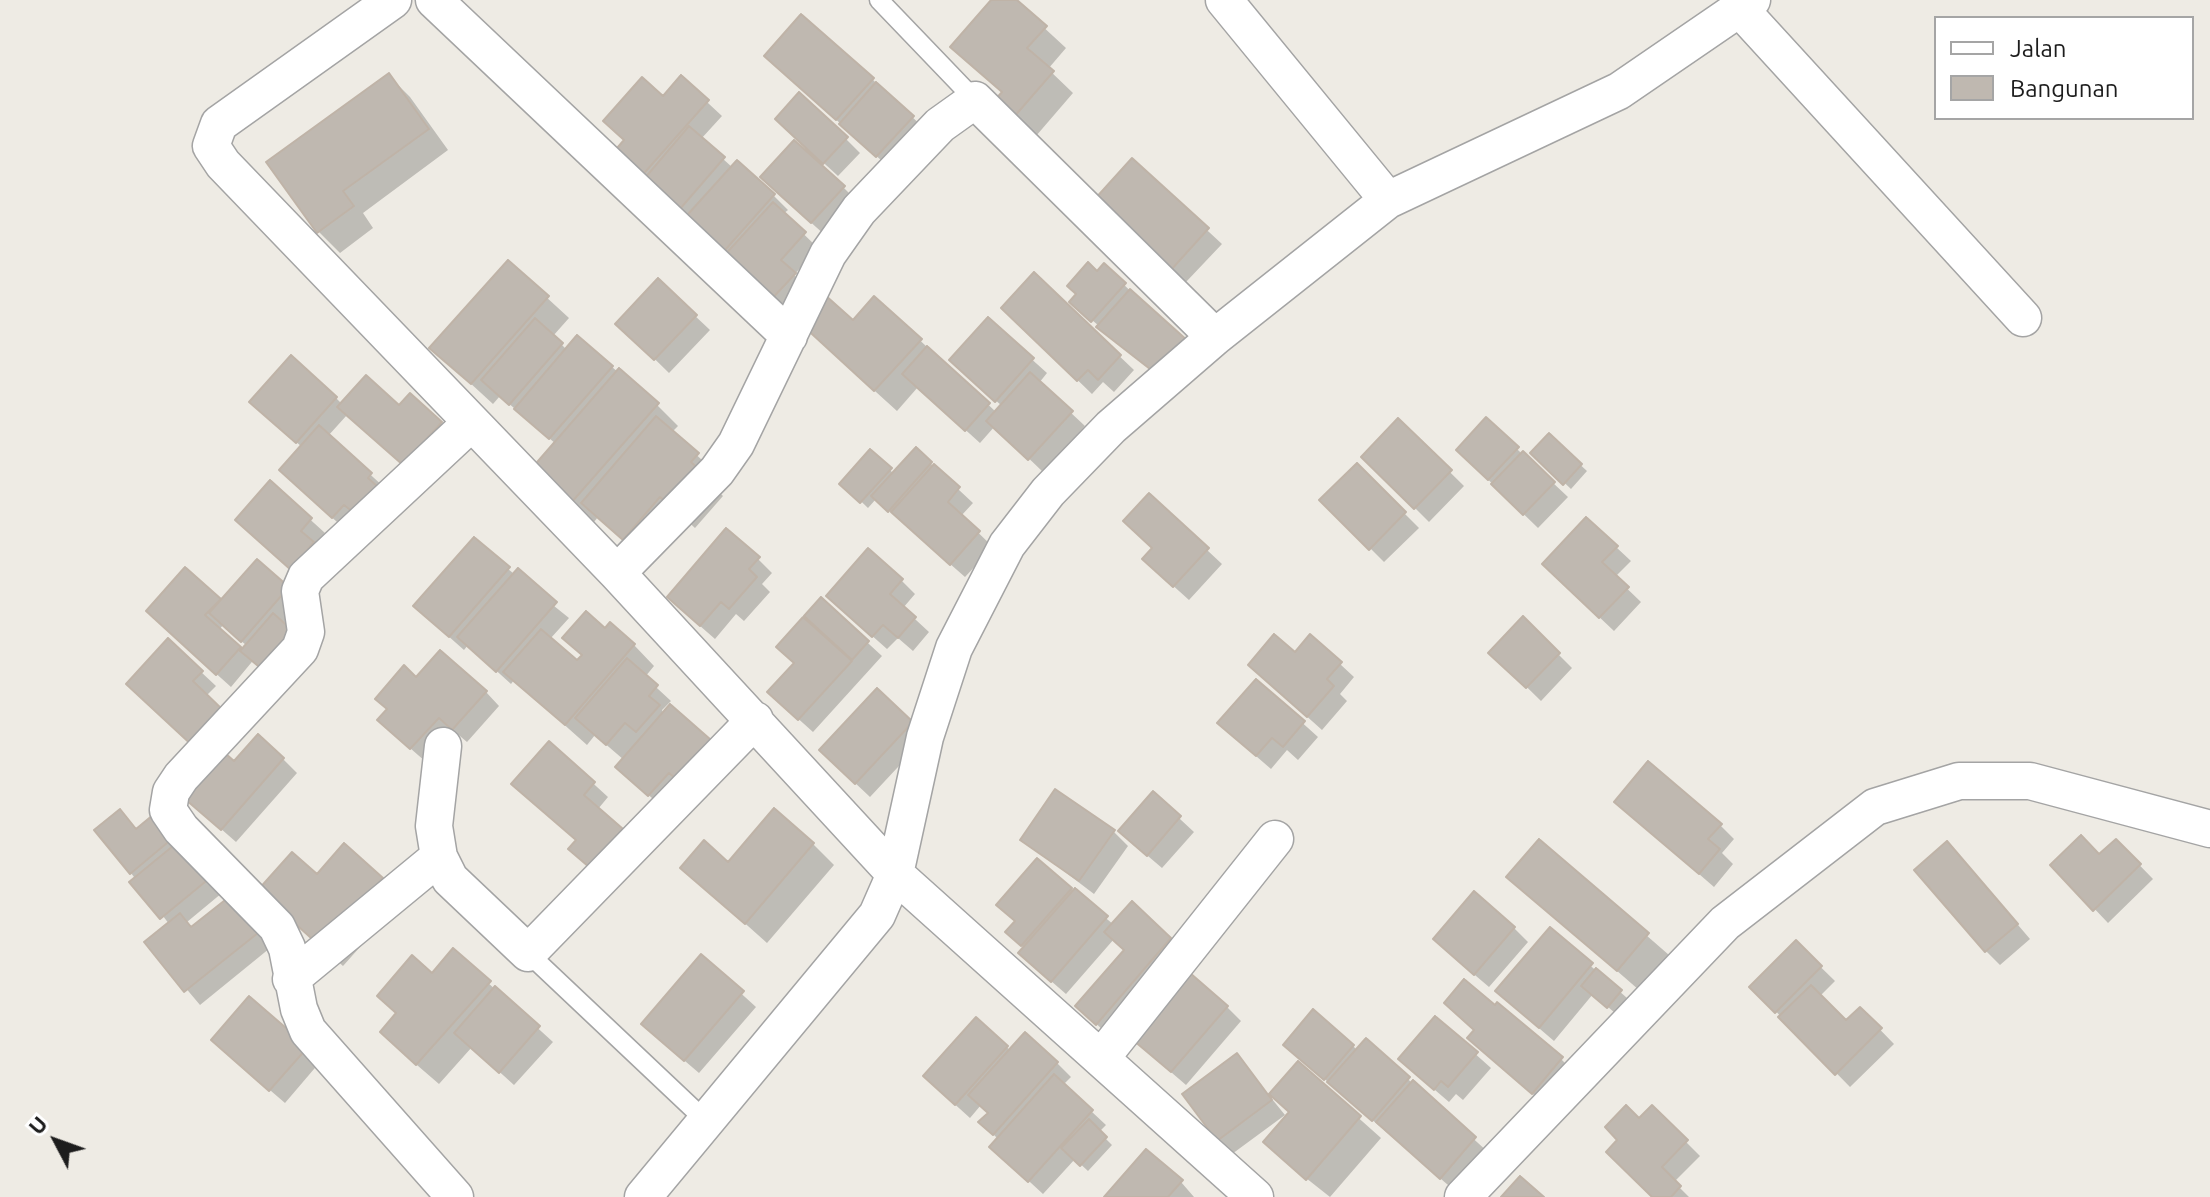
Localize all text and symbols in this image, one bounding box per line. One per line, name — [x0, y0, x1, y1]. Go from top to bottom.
legend — [1934, 16, 2194, 120]
text: Jalan — [2010, 35, 2067, 62]
text: Bangunan — [2010, 75, 2119, 102]
north arrow — [16, 1101, 96, 1181]
text: U — [23, 1111, 52, 1139]

